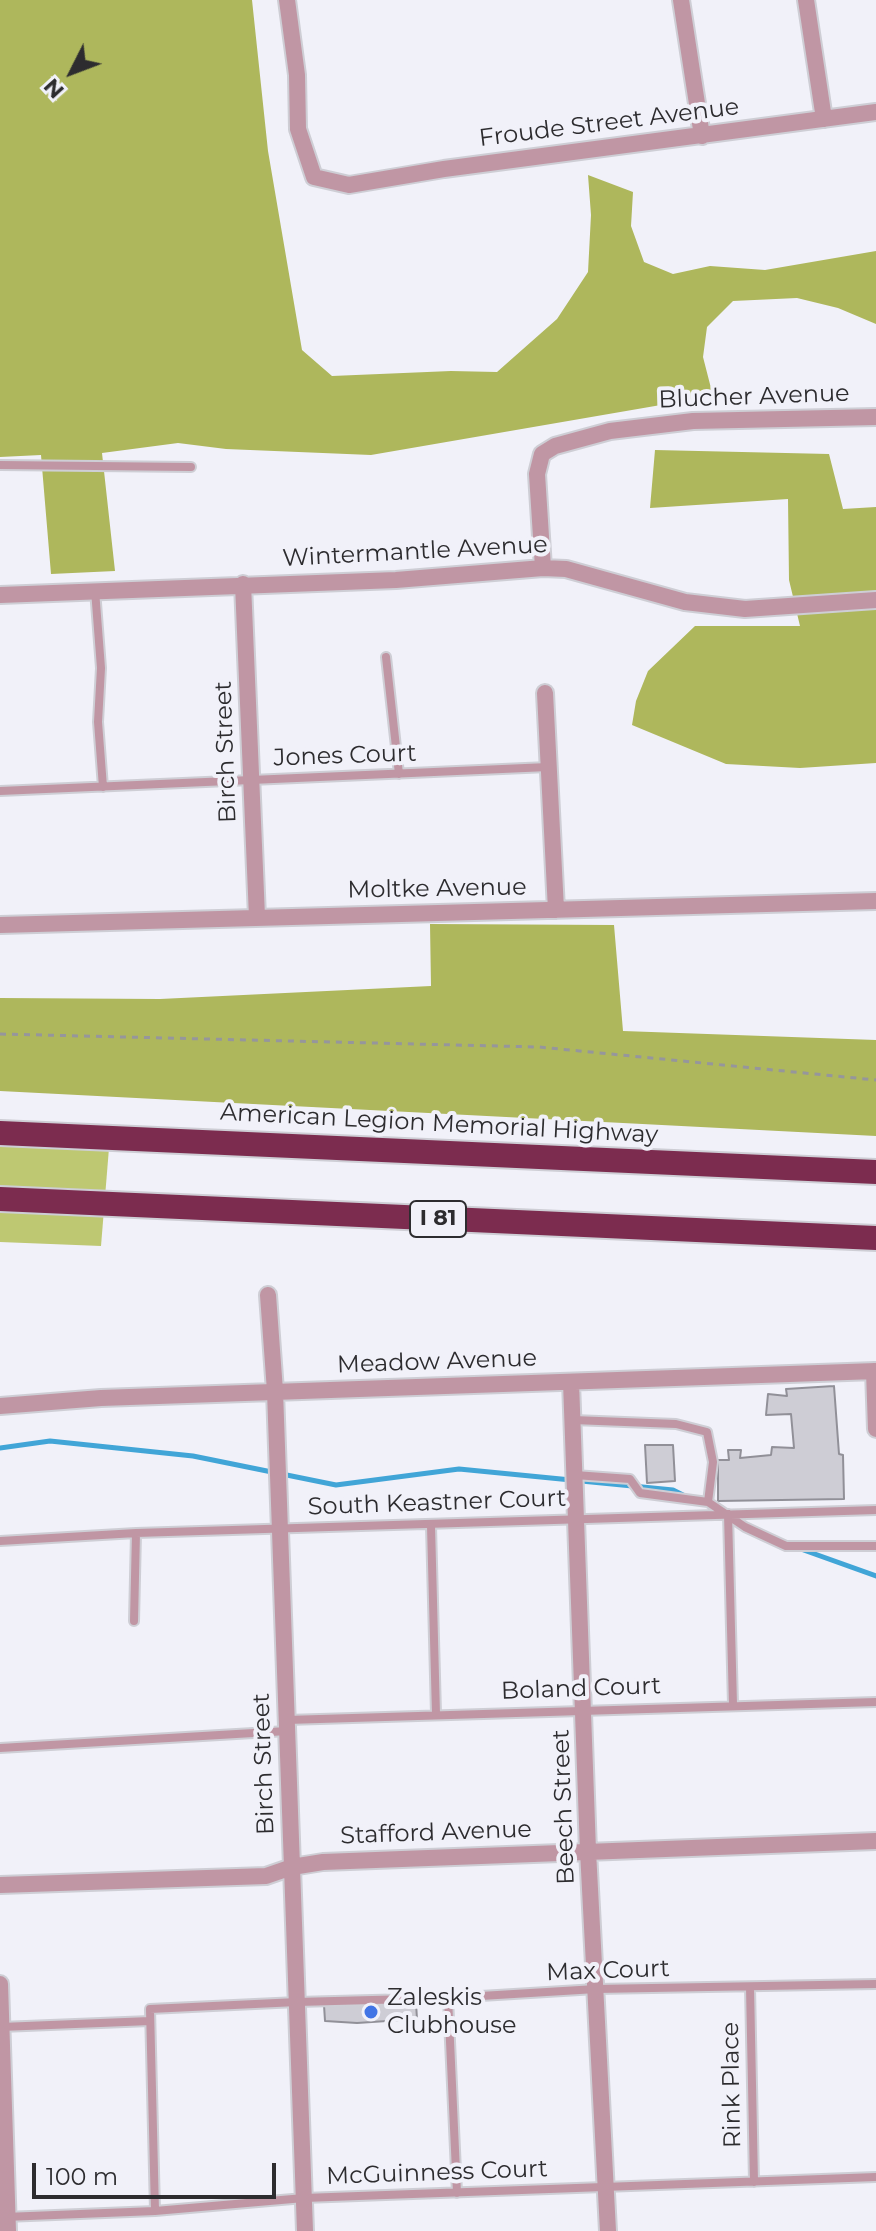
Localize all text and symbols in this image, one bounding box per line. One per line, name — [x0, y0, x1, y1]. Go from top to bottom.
north arrow — [32, 32, 112, 112]
text: N — [38, 73, 70, 104]
street label: Froude Street Avenue — [477, 93, 741, 153]
street label: Blucher Avenue — [658, 379, 850, 415]
street label: Wintermantle Avenue — [282, 531, 548, 573]
street label: Birch Street — [209, 680, 243, 824]
street label: Jones Court — [273, 739, 417, 773]
street label: Moltke Avenue — [347, 873, 527, 905]
street label: American Legion Memorial Highway — [219, 1098, 659, 1150]
road number: I 81 — [410, 1201, 466, 1237]
street label: Meadow Avenue — [336, 1344, 538, 1380]
street label: South Keastner Court — [307, 1484, 567, 1522]
street label: Boland Court — [501, 1672, 661, 1706]
street label: Birch Street — [247, 1692, 281, 1836]
street label: Beech Street — [547, 1729, 581, 1885]
street label: Stafford Avenue — [340, 1815, 532, 1851]
street label: Max Court — [546, 1954, 670, 1988]
place label: Zaleskis Clubhouse — [387, 1984, 516, 2040]
marker: Zaleskis Clubhouse — [362, 2003, 380, 2021]
street label: Rink Place — [716, 2022, 748, 2148]
scale bar — [36, 2147, 280, 2197]
street label: McGuinness Court — [326, 2155, 548, 2191]
text: 100 m — [46, 2162, 118, 2191]

